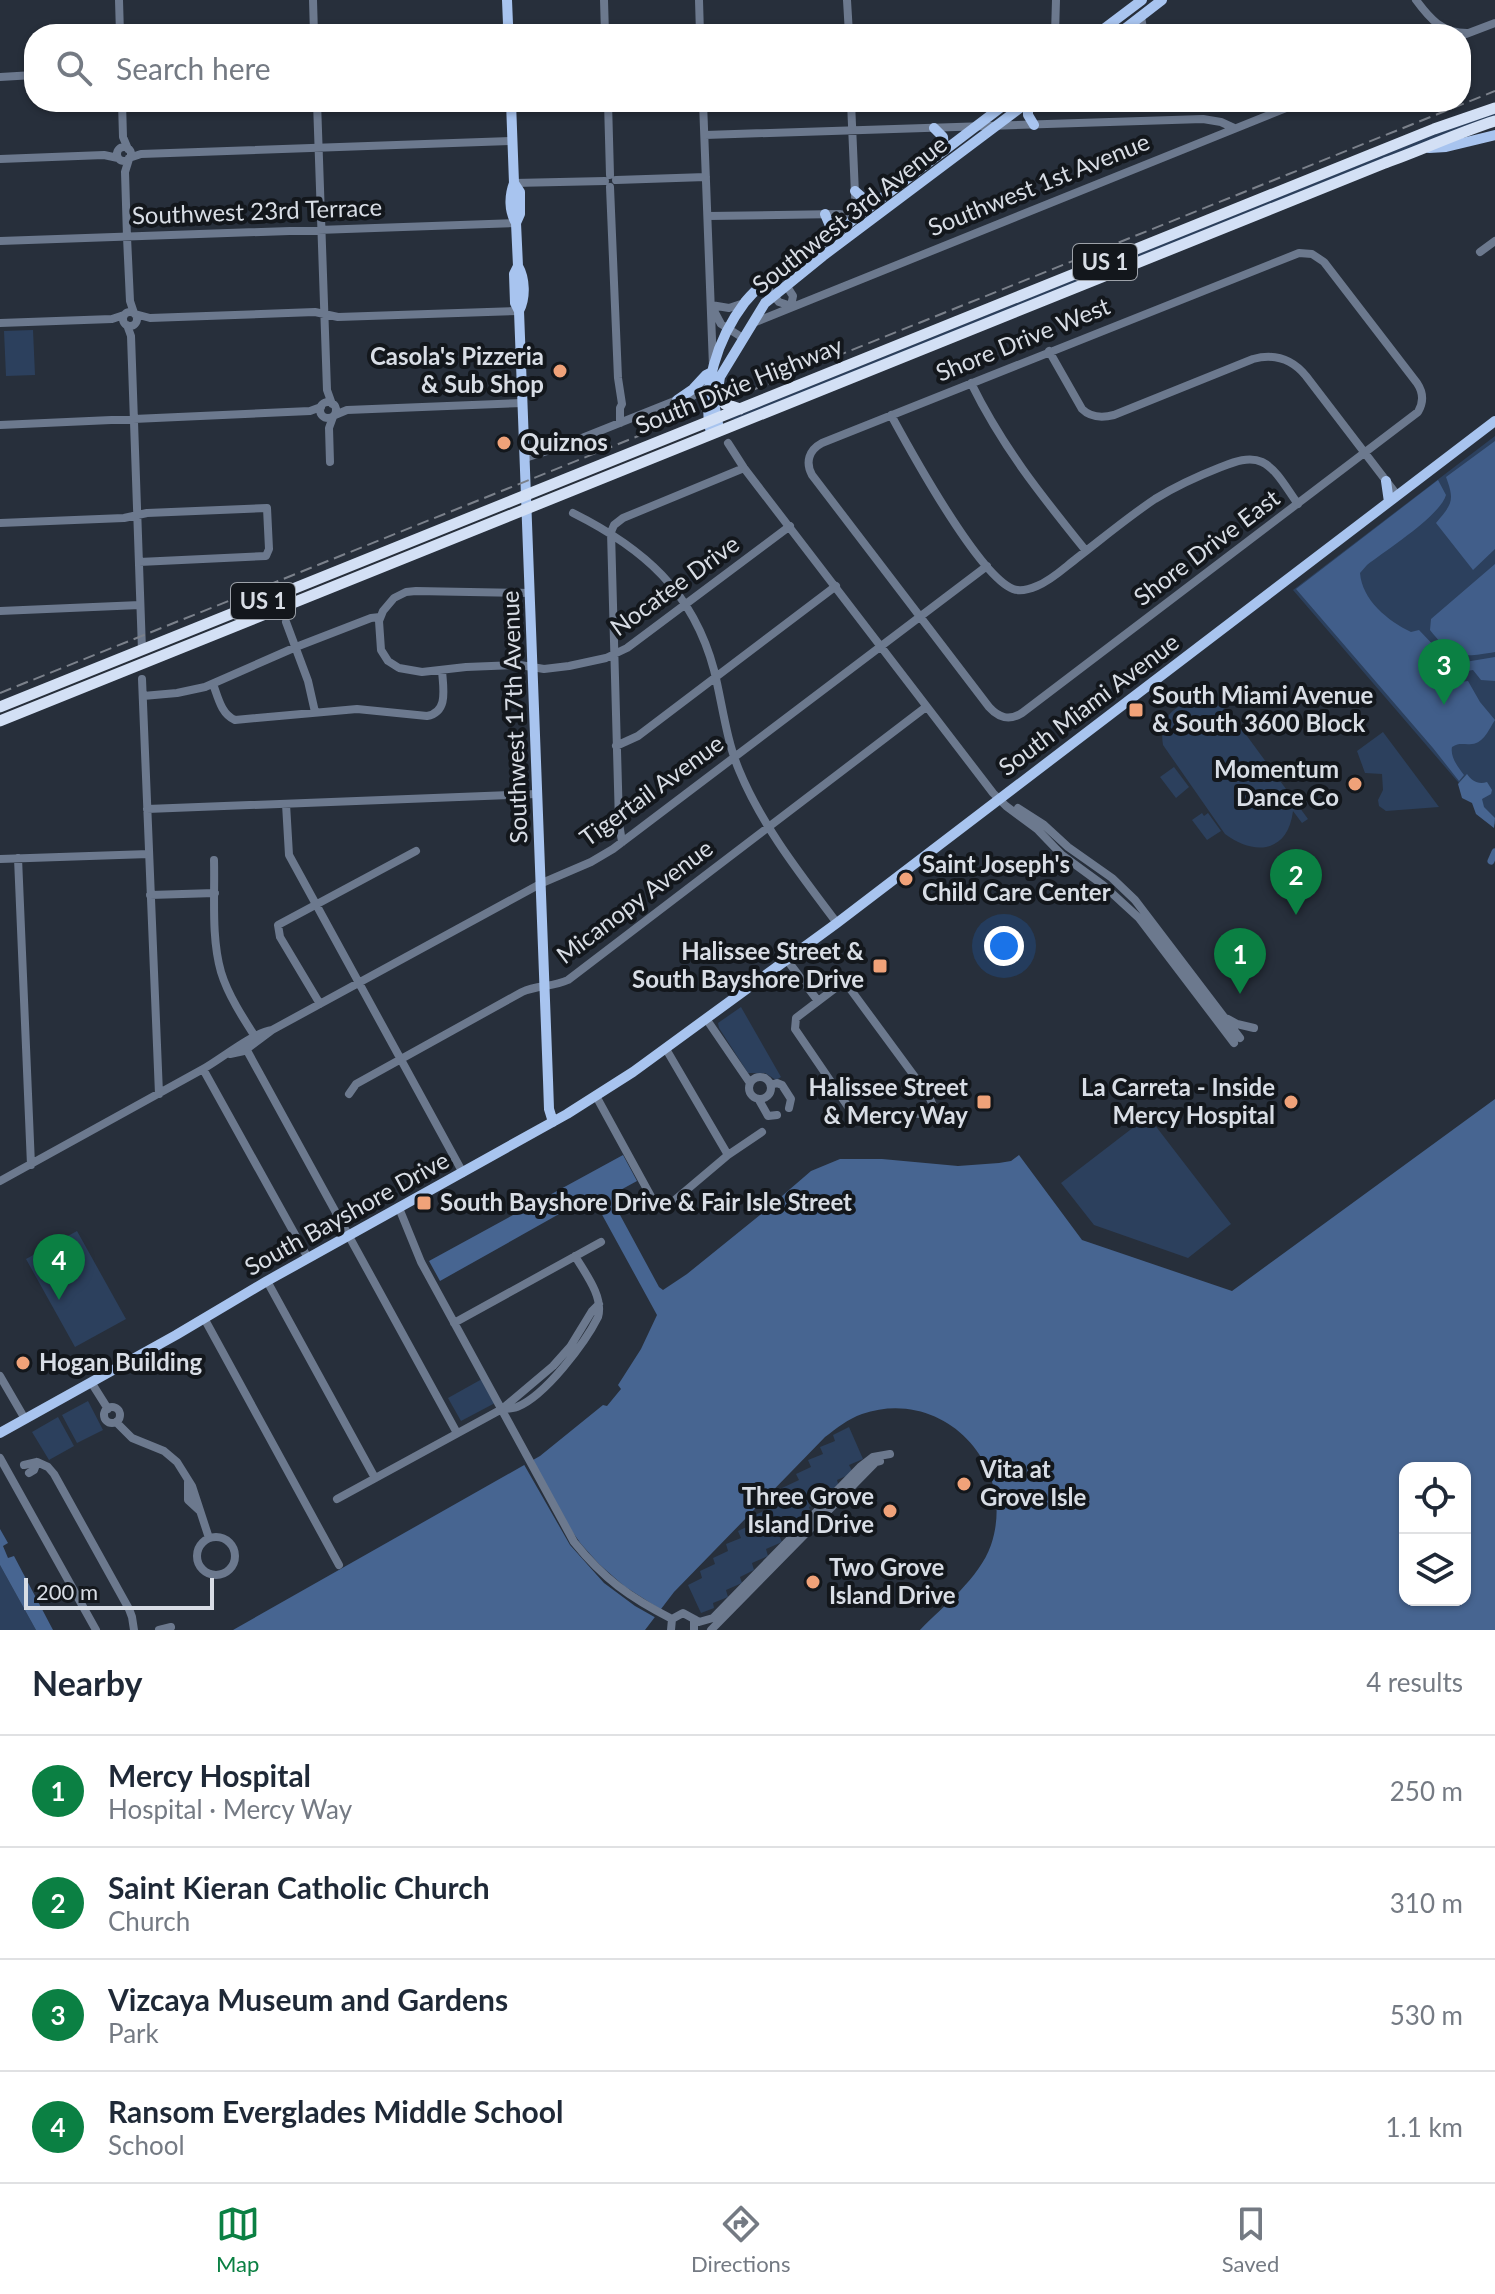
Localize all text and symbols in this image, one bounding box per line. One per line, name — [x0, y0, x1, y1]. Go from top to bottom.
search box — [24, 24, 1471, 112]
icon: search — [52, 46, 96, 90]
text: Search here — [116, 50, 271, 86]
street label: Southwest 1st Avenue — [924, 126, 1153, 241]
street label: Southwest 3rd Avenue — [746, 129, 952, 299]
street label: Southwest 23rd Terrace — [131, 192, 383, 229]
road number: US 1 — [1073, 244, 1137, 280]
street label: Shore Drive West — [931, 290, 1114, 387]
street label: South Dixie Highway — [631, 330, 847, 439]
place label: Casola's Pizzeria & Sub Shop — [370, 341, 544, 398]
marker: Casola's Pizzeria & Sub Shop — [551, 362, 569, 380]
place label: Quiznos — [520, 427, 608, 456]
marker: Quiznos — [495, 434, 513, 452]
street label: Shore Drive East — [1128, 482, 1285, 611]
street label: Nocatee Drive — [604, 528, 744, 641]
road number: US 1 — [231, 583, 295, 619]
street label: Southwest 17th Avenue — [495, 590, 532, 844]
street label: South Miami Avenue — [992, 627, 1184, 781]
pin: 3 — [1418, 639, 1470, 705]
place label: South Miami Avenue & South 3600 Block — [1152, 680, 1374, 737]
marker: South Miami Avenue & South 3600 Block — [1127, 701, 1145, 719]
street label: Tigertail Avenue — [574, 728, 729, 852]
place label: Momentum Dance Co — [1214, 754, 1339, 811]
marker: Momentum Dance Co — [1346, 775, 1364, 793]
street label: Micanopy Avenue — [550, 833, 718, 969]
place label: Saint Joseph's Child Care Center — [922, 849, 1111, 906]
pin: 2 — [1270, 849, 1322, 915]
marker: Saint Joseph's Child Care Center — [897, 870, 915, 888]
your location — [984, 926, 1024, 966]
pin: 1 — [1214, 928, 1266, 994]
place label: Halissee Street & South Bayshore Drive — [632, 936, 865, 993]
marker: Halissee Street & South Bayshore Drive — [871, 957, 889, 975]
place label: Halissee Street & Mercy Way — [808, 1072, 968, 1129]
place label: La Carreta - Inside Mercy Hospital — [1081, 1072, 1275, 1129]
marker: Halissee Street & Mercy Way — [975, 1093, 993, 1111]
marker: La Carreta - Inside Mercy Hospital — [1282, 1093, 1300, 1111]
street label: South Bayshore Drive — [239, 1145, 453, 1281]
place label: South Bayshore Drive & Fair Isle Street — [440, 1187, 852, 1216]
marker: South Bayshore Drive & Fair Isle Street — [415, 1194, 433, 1212]
pin: 4 — [33, 1234, 85, 1300]
place label: Hogan Building — [39, 1347, 202, 1376]
marker: Hogan Building — [14, 1354, 32, 1372]
place label: Vita at Grove Isle — [979, 1454, 1087, 1511]
map controls — [1399, 1462, 1471, 1606]
button: locate — [1399, 1462, 1471, 1534]
marker: Vita at Grove Isle — [955, 1475, 973, 1493]
place label: Three Grove Island Drive — [742, 1481, 874, 1538]
marker: Three Grove Island Drive — [881, 1502, 899, 1520]
button: layers — [1399, 1534, 1471, 1606]
place label: Two Grove Island Drive — [829, 1552, 956, 1609]
marker: Two Grove Island Drive — [804, 1573, 822, 1591]
scale bar — [24, 1574, 214, 1610]
text: 200 m — [36, 1578, 98, 1605]
text: Nearby — [32, 1662, 143, 1703]
text: 4 results — [1366, 1666, 1463, 1698]
text: Mercy Hospital — [108, 1757, 311, 1793]
text: 1 — [50, 1775, 66, 1807]
text: 250 m — [1390, 1775, 1463, 1807]
text: Hospital · Mercy Way — [108, 1793, 352, 1825]
text: Saint Kieran Catholic Church — [108, 1869, 490, 1905]
text: 2 — [50, 1887, 66, 1919]
text: 310 m — [1390, 1887, 1463, 1919]
text: Church — [108, 1905, 190, 1937]
text: Vizcaya Museum and Gardens — [108, 1981, 508, 2017]
text: 3 — [50, 1999, 66, 2031]
text: 530 m — [1390, 1999, 1463, 2031]
text: Park — [108, 2017, 159, 2049]
text: Ransom Everglades Middle School — [108, 2093, 564, 2129]
text: 4 — [50, 2111, 66, 2143]
text: 1.1 km — [1385, 2111, 1463, 2143]
text: School — [108, 2129, 185, 2161]
tab: Map — [216, 2202, 260, 2277]
tab: Directions — [691, 2202, 790, 2277]
tab: Saved — [1222, 2202, 1279, 2277]

